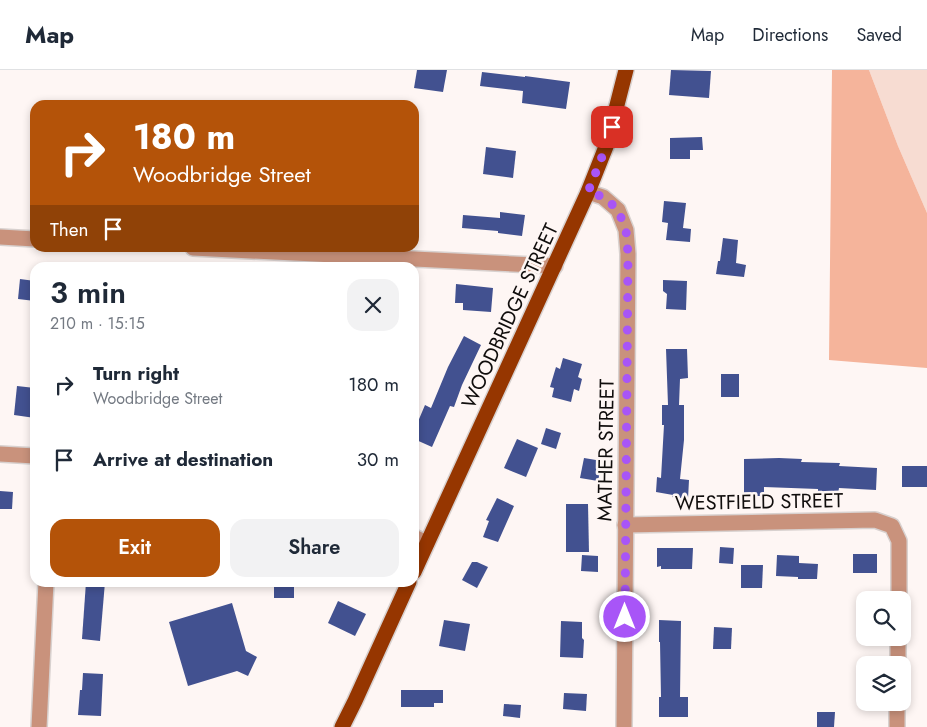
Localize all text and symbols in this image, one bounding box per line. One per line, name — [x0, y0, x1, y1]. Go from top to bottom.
text: Map — [25, 17, 74, 52]
text: Map — [691, 22, 724, 48]
text: Directions — [752, 22, 828, 48]
text: Saved — [856, 22, 902, 48]
pin — [591, 106, 633, 148]
text: 180 m — [133, 112, 235, 162]
icon: arrive — [598, 113, 626, 141]
icon: right — [50, 120, 115, 185]
text: Woodbridge Street — [133, 158, 311, 190]
icon: arrive — [99, 215, 127, 243]
text: Then — [50, 216, 89, 243]
street label: WOODBRIDGE STREET — [454, 218, 566, 413]
text: 3 min — [50, 271, 126, 314]
button: close — [347, 279, 399, 331]
text: 210 m · 15:15 — [50, 312, 145, 335]
text: Turn right — [93, 360, 179, 387]
icon: right — [50, 371, 78, 399]
text: 180 m — [348, 371, 399, 398]
street label: MATHER STREET — [590, 378, 622, 522]
text: Woodbridge Street — [93, 387, 222, 410]
icon: arrive — [50, 446, 78, 474]
text: Arrive at destination — [93, 446, 273, 473]
text: 30 m — [357, 446, 399, 473]
street label: WESTFIELD STREET — [675, 486, 844, 518]
button: Exit — [50, 519, 220, 577]
button: Share — [230, 519, 399, 577]
position arrow — [598, 590, 650, 642]
map controls — [856, 591, 911, 711]
button: search — [856, 591, 911, 646]
button: layers — [856, 656, 911, 711]

